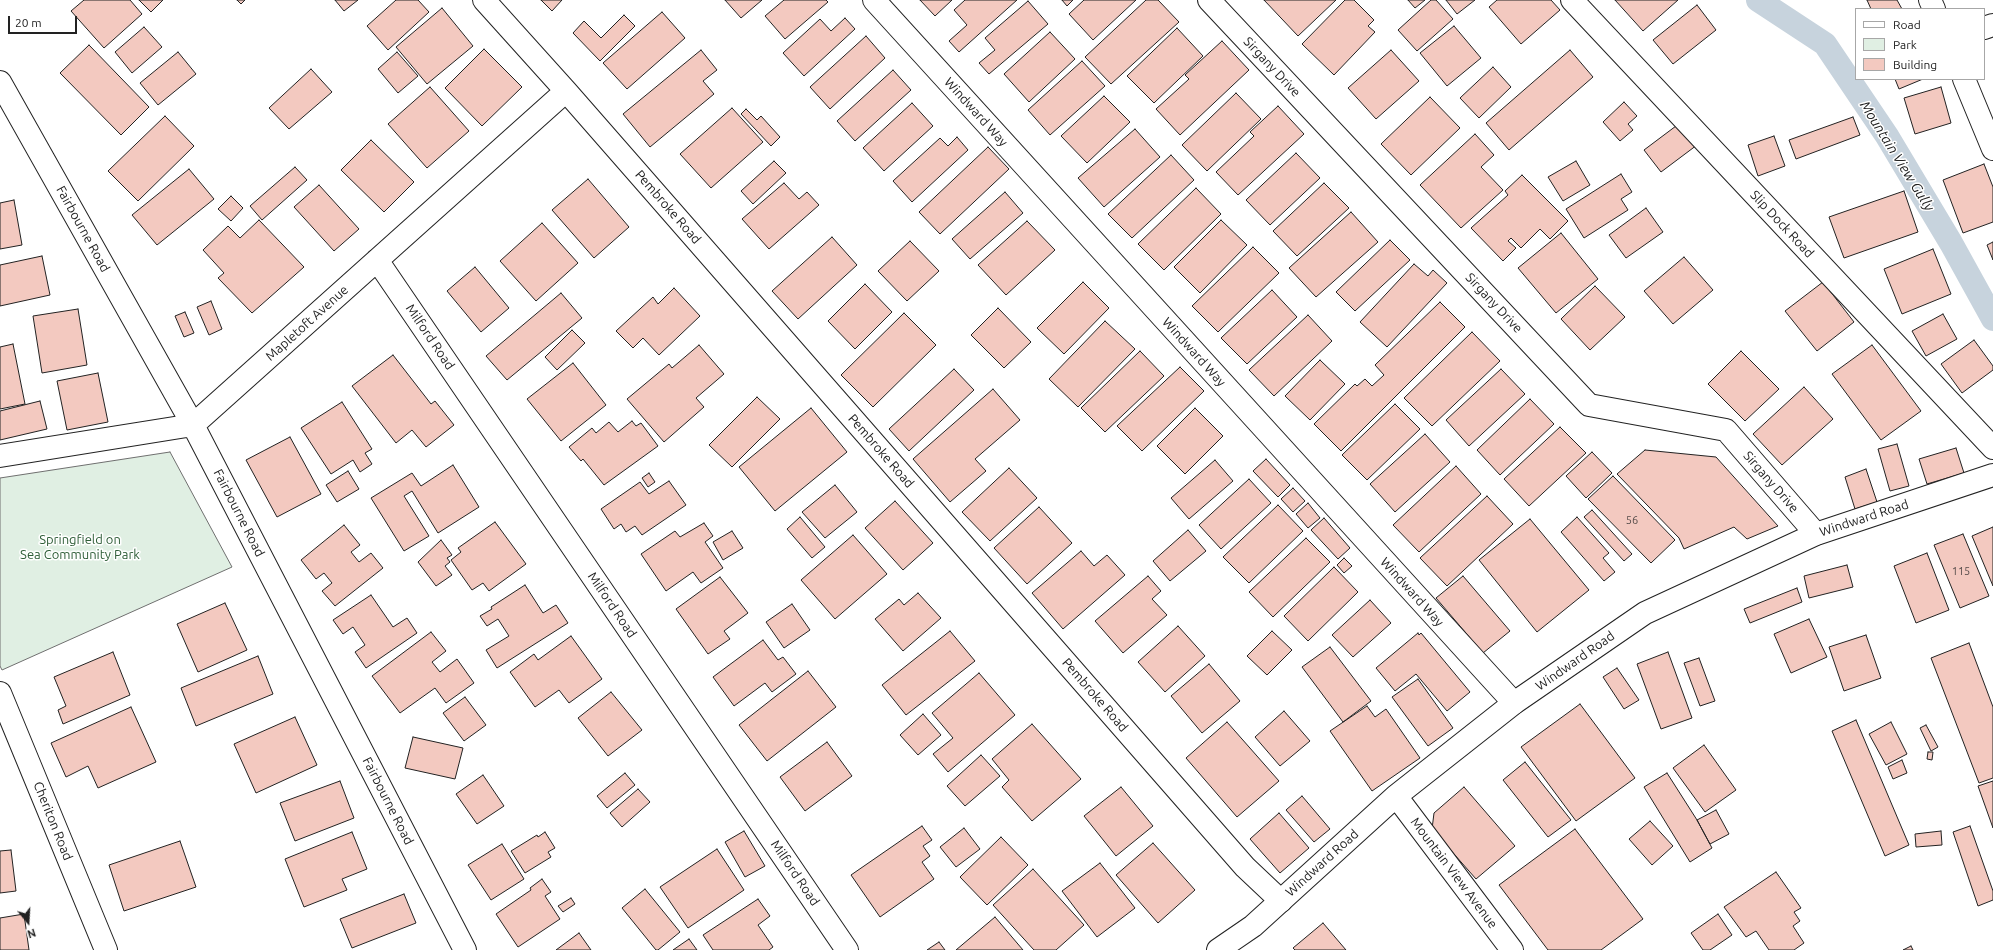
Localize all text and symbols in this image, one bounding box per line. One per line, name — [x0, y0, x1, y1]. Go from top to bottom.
scale bar — [10, 8, 79, 34]
legend — [1855, 8, 1985, 80]
text: 20 m — [15, 16, 42, 29]
text: Road — [1893, 18, 1921, 31]
street label: Sirgany Drive — [1240, 34, 1304, 100]
text: Park — [1893, 38, 1917, 51]
text: Building — [1893, 58, 1937, 71]
street label: Windward Way — [941, 74, 1011, 150]
water label: Mountain View Gully — [1856, 98, 1938, 214]
street label: Pembroke Road — [632, 167, 704, 247]
street label: Fairbourne Road — [53, 183, 113, 275]
street label: Slip Dock Road — [1747, 187, 1817, 261]
street label: Sirgany Drive — [1462, 270, 1526, 336]
street label: Mapletoft Avenue — [263, 282, 351, 364]
street label: Milford Road — [402, 301, 458, 373]
street label: Windward Way — [1159, 314, 1229, 390]
street label: Pembroke Road — [845, 411, 917, 491]
street label: Sirgany Drive — [1740, 448, 1802, 516]
street label: Fairbourne Road — [210, 467, 268, 559]
street label: Windward Road — [1818, 496, 1910, 540]
house number: 56 — [1626, 513, 1638, 527]
park label: Springfield on Sea Community Park — [20, 532, 140, 563]
street label: Windward Way — [1377, 554, 1447, 630]
house number: 115 — [1952, 564, 1970, 578]
street label: Milford Road — [584, 569, 640, 641]
street label: Windward Road — [1533, 628, 1617, 694]
street label: Pembroke Road — [1059, 655, 1131, 735]
street label: Fairbourne Road — [359, 755, 417, 847]
street label: Cheriton Road — [30, 779, 76, 863]
street label: Mountain View Avenue — [1407, 814, 1501, 932]
street label: Windward Road — [1282, 826, 1362, 900]
street label: Milford Road — [767, 837, 823, 909]
north arrow — [8, 902, 48, 942]
text: N — [26, 926, 37, 940]

